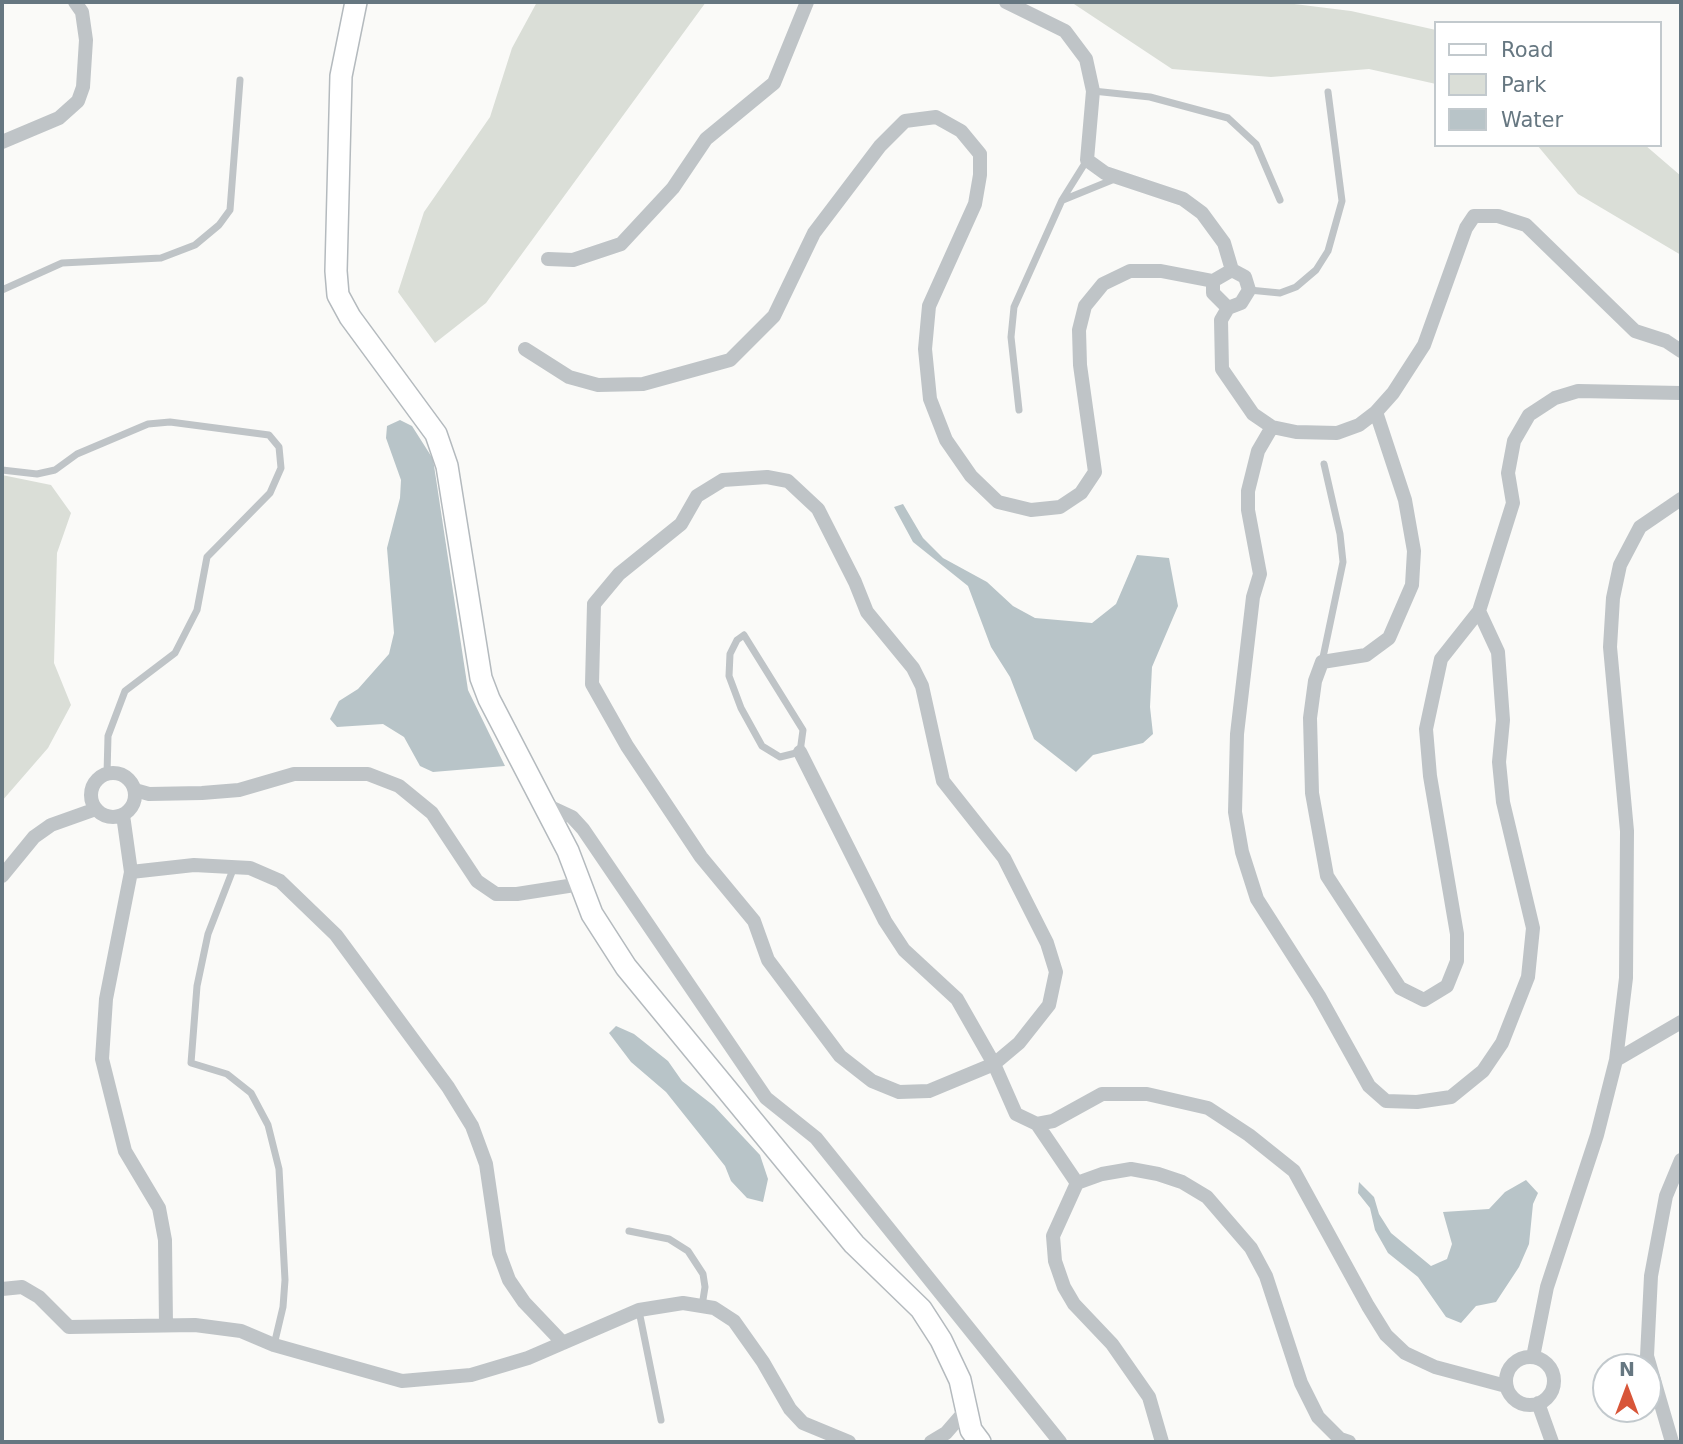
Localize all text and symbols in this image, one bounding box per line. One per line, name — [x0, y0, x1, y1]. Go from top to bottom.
legend — [1434, 21, 1662, 147]
text: Road — [1501, 38, 1554, 62]
text: Park — [1501, 73, 1546, 97]
text: Water — [1501, 108, 1563, 132]
north arrow — [1592, 1353, 1662, 1423]
text: N — [1619, 1358, 1635, 1380]

